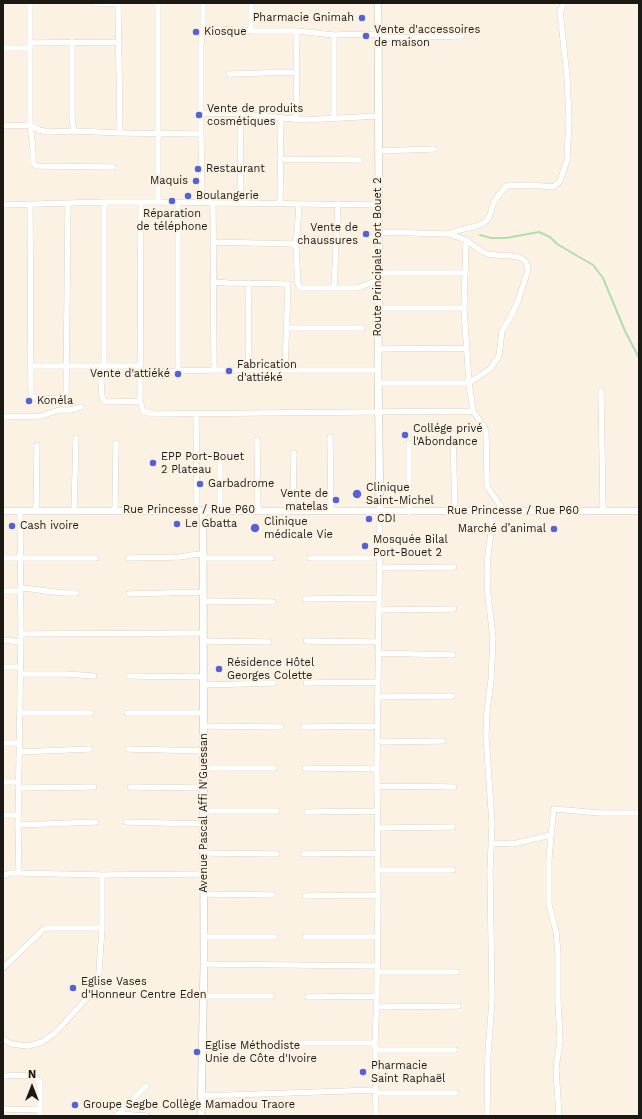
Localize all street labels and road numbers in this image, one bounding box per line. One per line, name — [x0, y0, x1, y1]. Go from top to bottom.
street label: Route Principale Port Bouet 2 — [371, 177, 385, 337]
street label: Rue Princesse / Rue P60 — [123, 503, 255, 517]
street label: Rue Princesse / Rue P60 — [447, 504, 579, 518]
street label: Avenue Pascal Affi N'Guessan — [197, 733, 211, 893]

